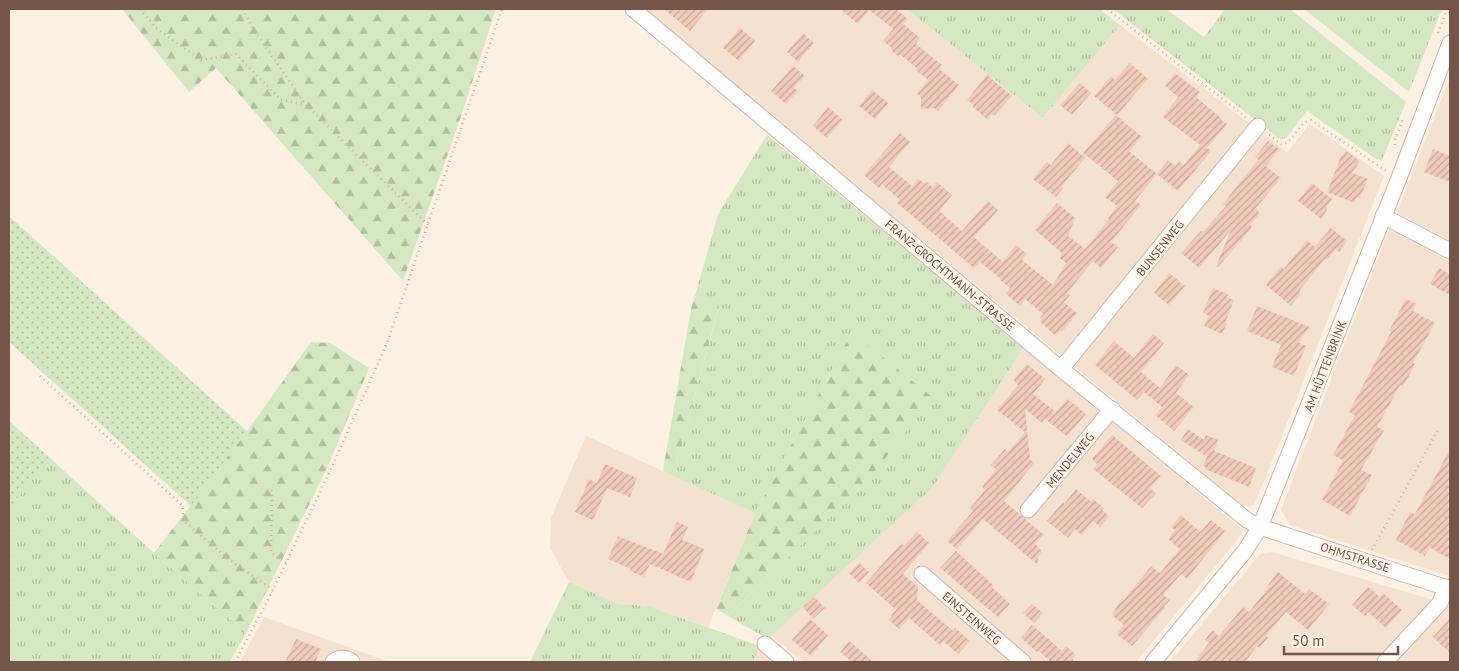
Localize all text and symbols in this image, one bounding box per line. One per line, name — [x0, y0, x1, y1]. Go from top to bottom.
street label: FRANZ-GROCHTMANN-STRASSE — [882, 216, 1018, 334]
street label: BUNSENWEG — [1133, 217, 1187, 279]
street label: AM HÜTTENBRINK — [1301, 318, 1349, 414]
street label: MENDELWEG — [1043, 429, 1097, 491]
street label: OHMSTRASSE — [1319, 539, 1391, 575]
street label: EINSTEINWEG — [940, 588, 1004, 648]
scale bar — [1284, 624, 1398, 656]
text: 50 m — [1292, 631, 1325, 650]

